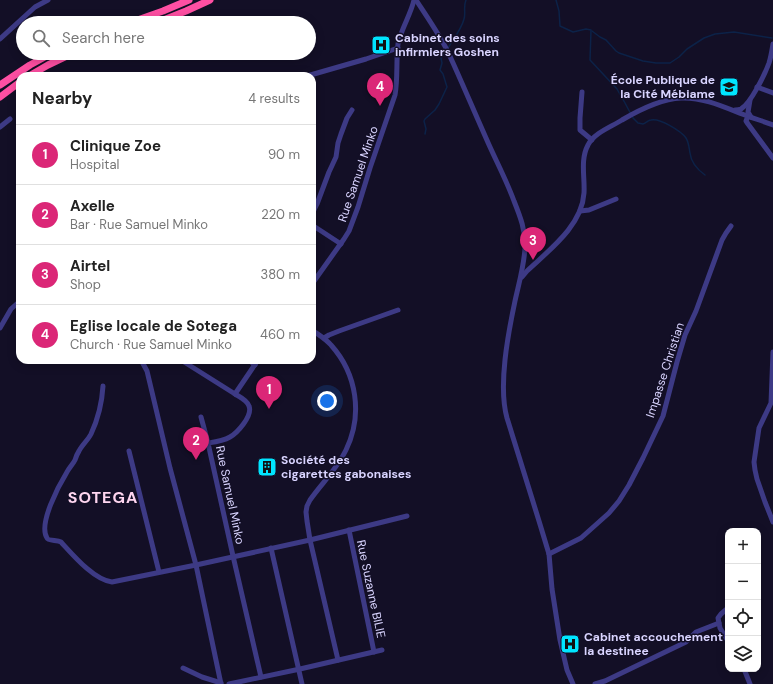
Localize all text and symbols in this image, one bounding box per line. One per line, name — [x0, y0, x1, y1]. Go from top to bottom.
search box — [16, 16, 316, 60]
icon: search — [30, 27, 52, 49]
text: Search here — [62, 28, 145, 48]
place label: Cabinet des soins infirmiers Goshen — [395, 30, 500, 60]
hospital icon: Cabinet des soins infirmiers Goshen — [370, 34, 392, 56]
place label: École Publique de la Cité Mébiame — [611, 72, 715, 102]
pin: 4 — [367, 73, 393, 106]
school or university icon: École Publique de la Cité Mébiame — [718, 76, 740, 98]
text: Nearby — [32, 87, 92, 109]
text: 4 results — [248, 90, 300, 107]
street label: Rue Samuel Minko — [334, 124, 382, 224]
text: Clinique Zoe — [70, 136, 161, 156]
text: 1 — [43, 146, 47, 163]
text: 90 m — [268, 146, 300, 163]
text: Hospital — [70, 156, 119, 173]
text: Axelle — [70, 196, 115, 216]
text: 2 — [41, 206, 49, 223]
text: 220 m — [261, 206, 300, 223]
text: Bar · Rue Samuel Minko — [70, 216, 208, 233]
pin: 3 — [520, 227, 546, 260]
text: Airtel — [70, 256, 110, 276]
text: 3 — [41, 266, 49, 283]
text: 380 m — [260, 266, 300, 283]
text: Shop — [70, 276, 101, 293]
text: Eglise locale de Sotega — [70, 316, 237, 336]
street label: Impasse Christian — [642, 320, 688, 420]
text: 4 — [41, 326, 49, 343]
text: 460 m — [260, 326, 300, 343]
text: Church · Rue Samuel Minko — [70, 336, 232, 353]
pin: 1 — [256, 376, 282, 409]
your location — [317, 391, 337, 411]
pin: 2 — [183, 427, 209, 460]
street label: Rue Samuel Minko — [212, 444, 248, 546]
place label: Société des cigarettes gabonaises — [281, 452, 411, 482]
building icon: Société des cigarettes gabonaises — [256, 456, 278, 478]
district label: SOTEGA — [68, 487, 138, 508]
map controls — [725, 528, 761, 672]
button: + — [725, 528, 761, 564]
street label: Rue Suzanne BILIE — [353, 539, 389, 640]
button: − — [725, 564, 761, 600]
button: locate — [725, 600, 761, 636]
place label: Cabinet accouchement la destinee — [584, 629, 723, 659]
hospital icon: Cabinet accouchement la destinee — [559, 633, 581, 655]
button: layers — [725, 636, 761, 672]

